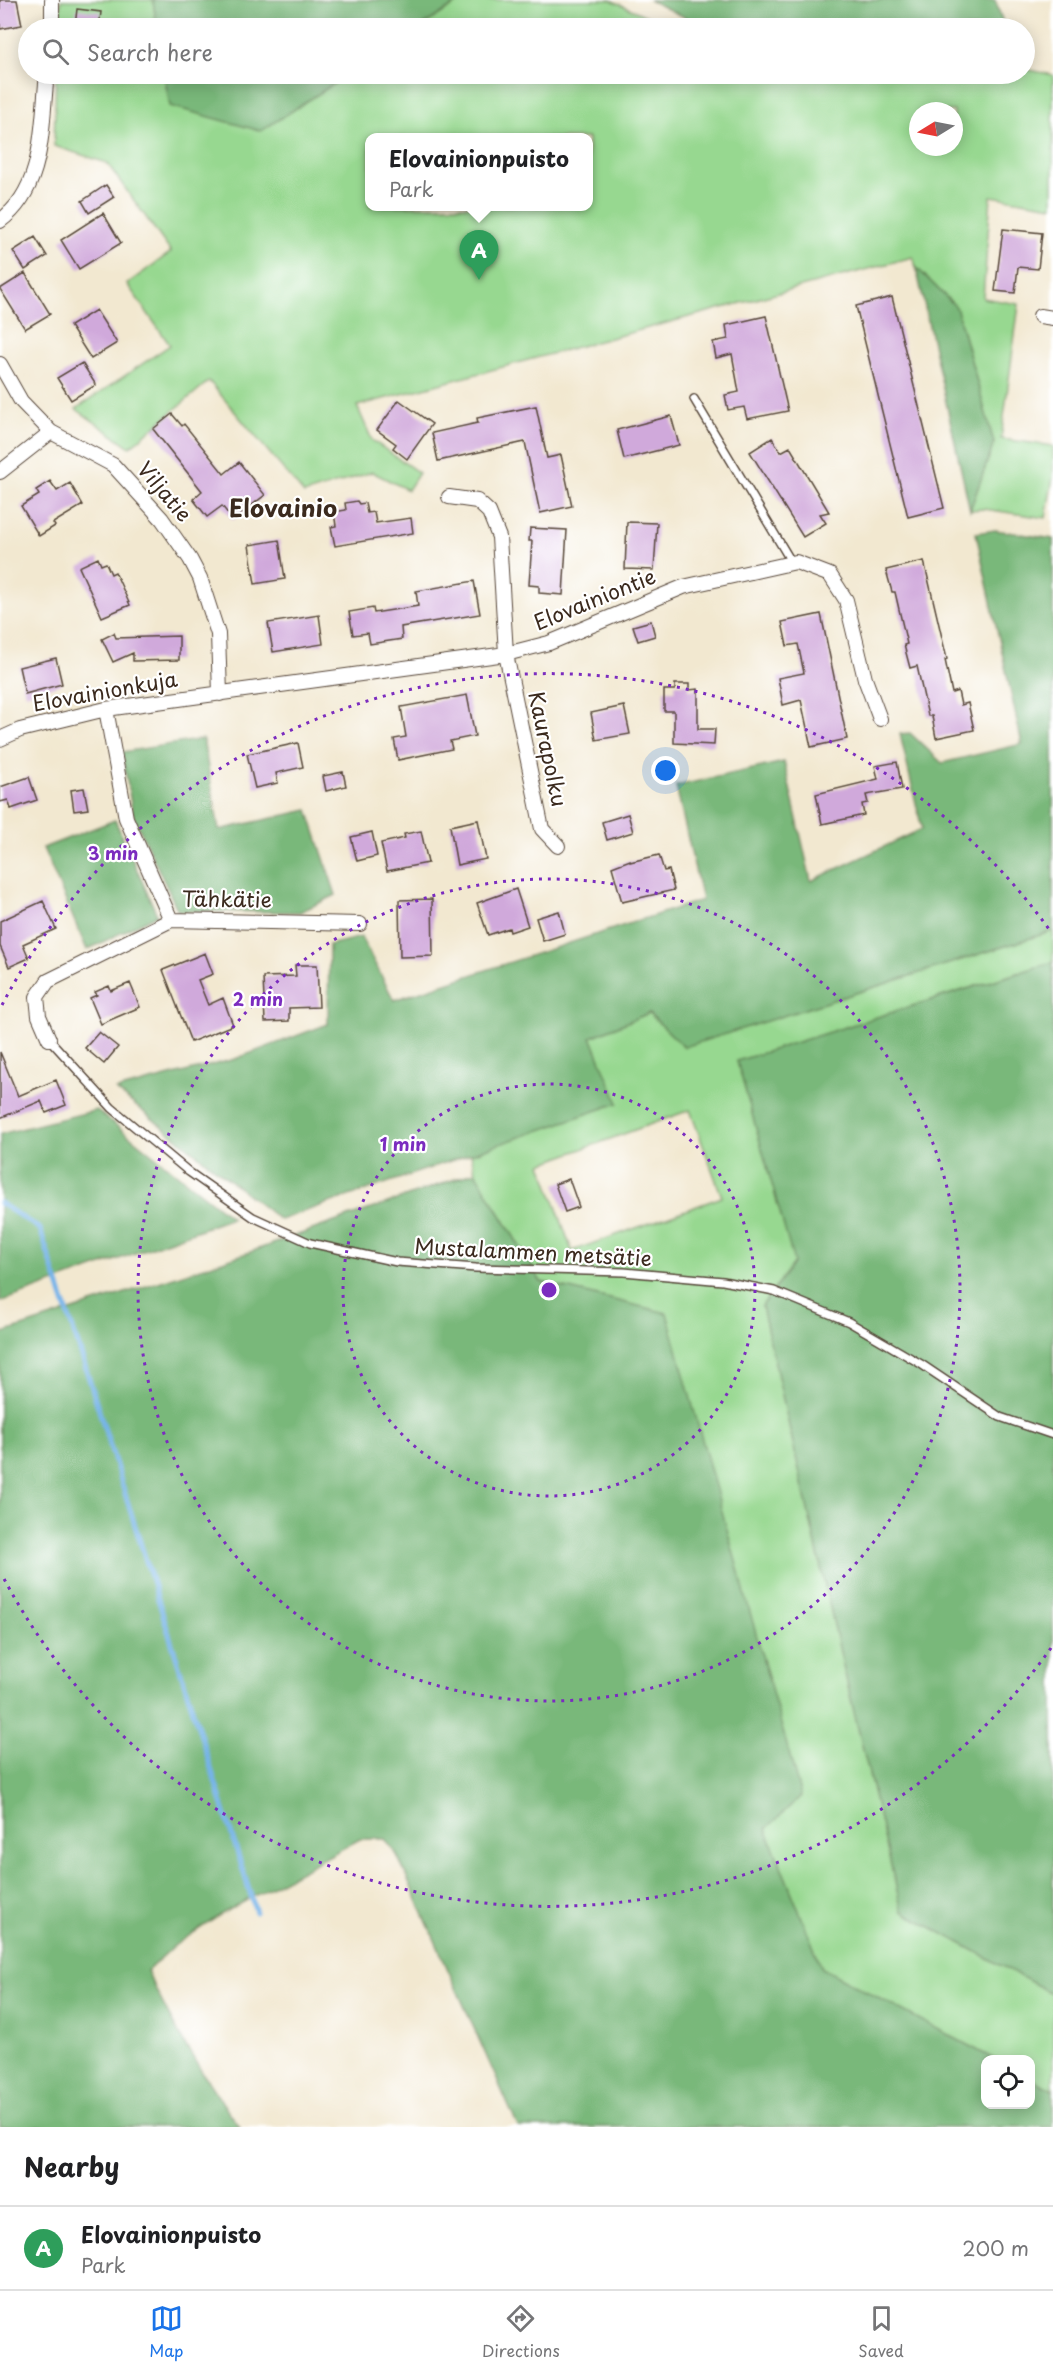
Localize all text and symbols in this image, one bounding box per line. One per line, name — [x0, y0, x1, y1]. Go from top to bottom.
search box — [18, 18, 1035, 84]
icon: search — [39, 35, 72, 68]
text: Search here — [87, 35, 213, 68]
north arrow — [909, 102, 963, 156]
popup — [365, 133, 593, 211]
text: Elovainionpuisto — [389, 141, 569, 174]
text: Park — [389, 174, 434, 204]
pin: A — [460, 230, 498, 280]
street label: Viljatie — [131, 453, 200, 528]
district label: Elovainio — [229, 489, 337, 525]
street label: Elovainiontie — [528, 559, 660, 637]
street label: Elovainionkuja — [30, 662, 180, 719]
street label: Kaurapolku — [521, 688, 577, 809]
your location — [651, 756, 680, 785]
text: 3 min — [88, 839, 138, 866]
street label: Tähkätie — [182, 881, 272, 915]
text: 2 min — [233, 985, 283, 1012]
text: 1 min — [380, 1130, 426, 1157]
street label: Mustalammen metsätie — [414, 1229, 653, 1273]
centre of rings — [539, 1280, 559, 1300]
map controls — [981, 2055, 1035, 2109]
button: locate — [981, 2055, 1035, 2109]
text: Nearby — [24, 2147, 119, 2186]
text: Elovainionpuisto — [81, 2217, 261, 2250]
text: A — [36, 2233, 51, 2263]
text: 200 m — [962, 2233, 1029, 2263]
text: Park — [81, 2250, 126, 2280]
tab: Map — [149, 2302, 183, 2362]
tab: Directions — [482, 2302, 560, 2362]
tab: Saved — [858, 2302, 904, 2362]

